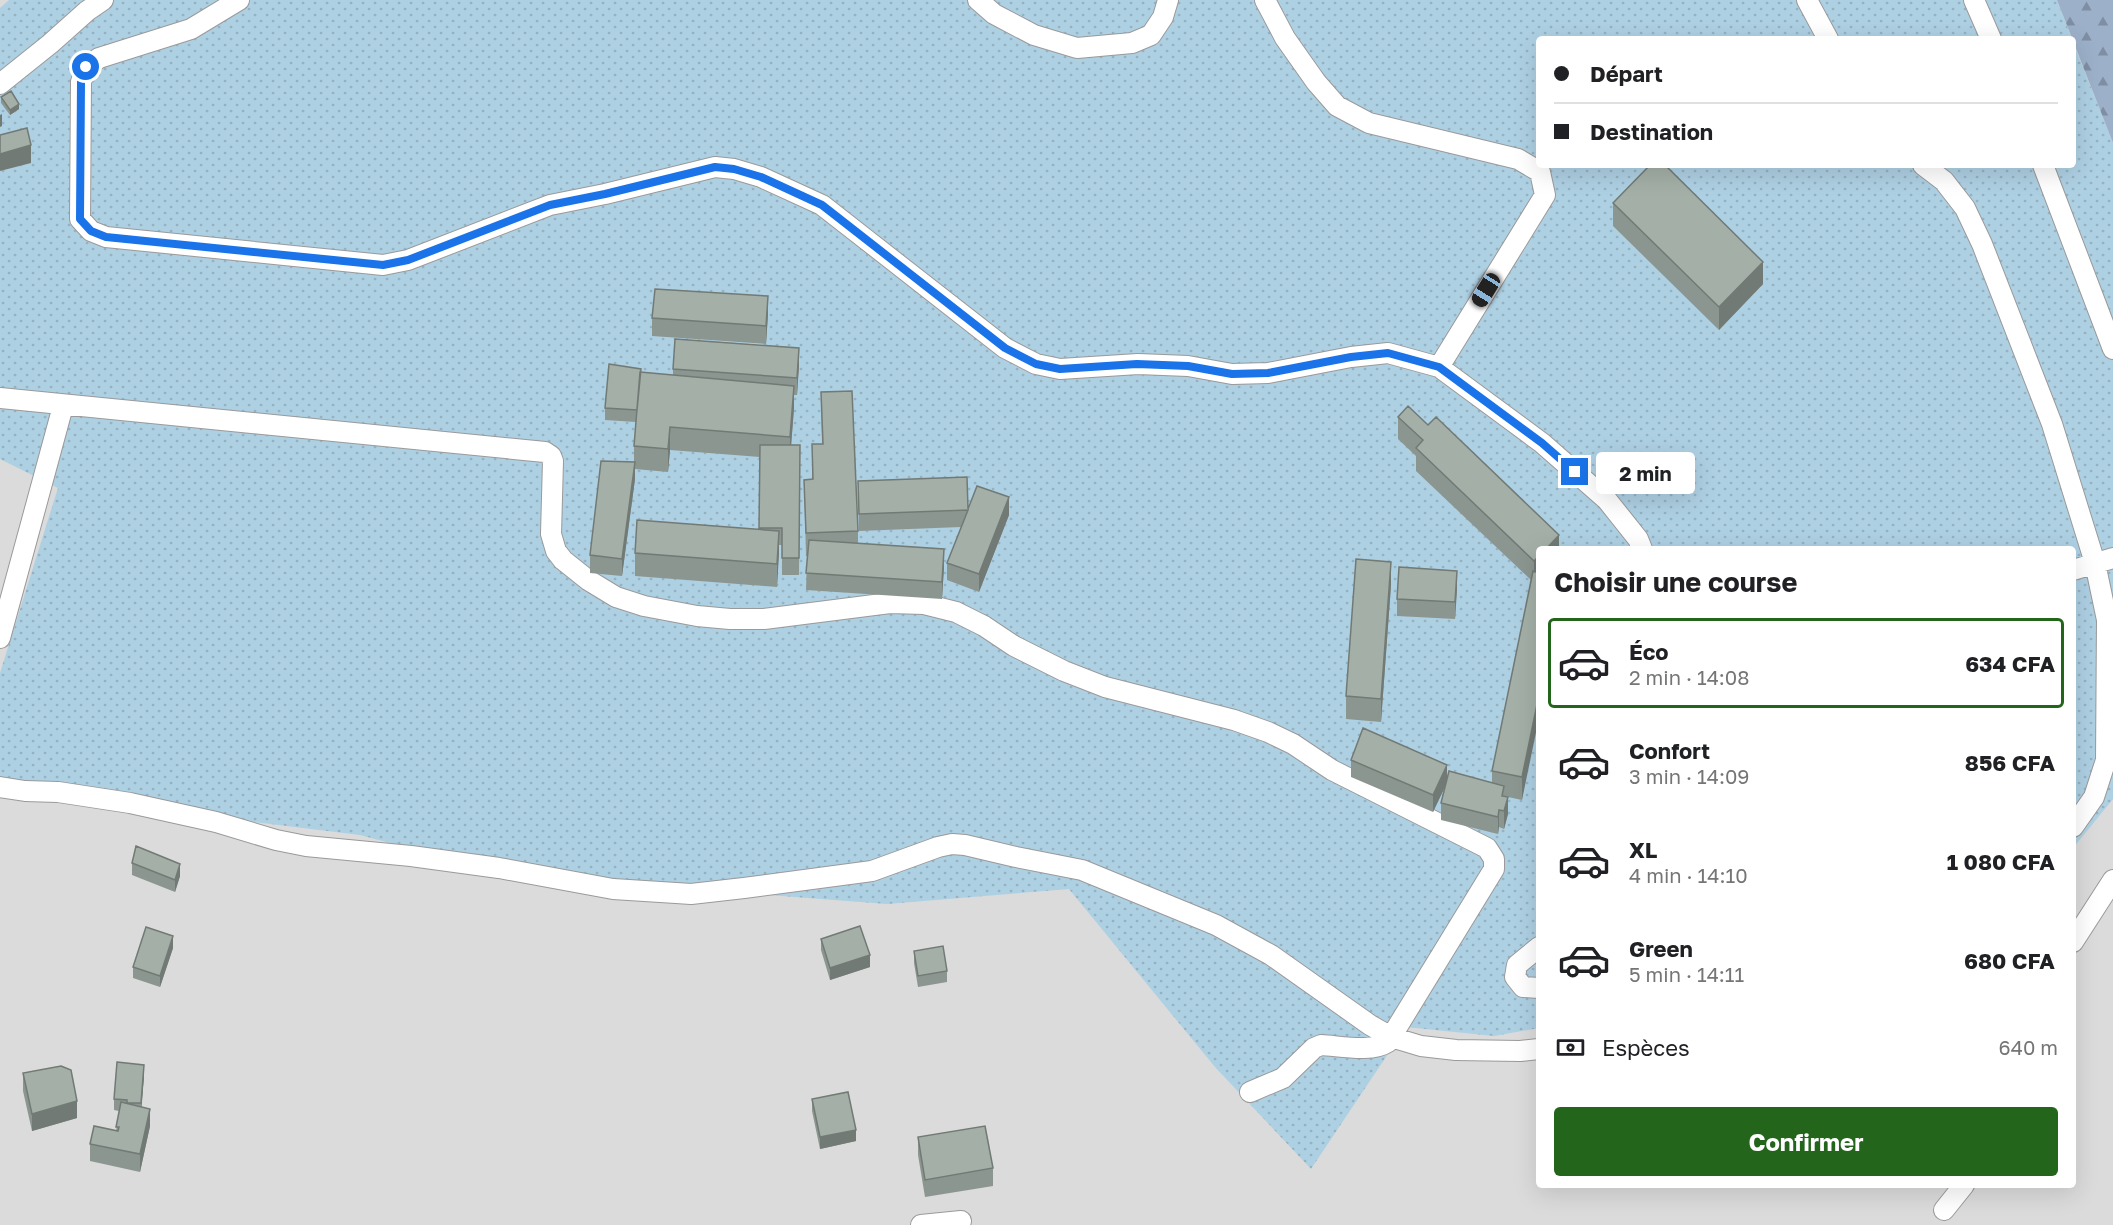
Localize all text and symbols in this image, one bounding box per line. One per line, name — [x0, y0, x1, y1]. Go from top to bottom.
route start — [72, 53, 99, 80]
text: Départ — [1590, 60, 1663, 87]
text: Destination — [1590, 118, 1713, 145]
car — [1469, 270, 1503, 310]
callout: 2 min — [1596, 451, 1695, 493]
route end — [1561, 458, 1588, 485]
text: 2 min — [1619, 461, 1672, 485]
text: Choisir une course — [1554, 566, 1797, 598]
icon: car — [1557, 636, 1611, 690]
text: Éco — [1629, 638, 1668, 665]
text: 634 CFA — [1965, 650, 2055, 677]
text: 2 min · 14:08 — [1629, 665, 1749, 689]
icon: car — [1557, 735, 1611, 789]
text: Confort — [1629, 737, 1710, 764]
text: 856 CFA — [1965, 749, 2055, 776]
text: 3 min · 14:09 — [1629, 764, 1749, 788]
icon: car — [1557, 834, 1611, 888]
text: XL — [1629, 836, 1657, 863]
text: 1 080 CFA — [1947, 848, 2055, 875]
text: 4 min · 14:10 — [1629, 863, 1748, 887]
icon: car — [1557, 933, 1611, 987]
text: Green — [1629, 935, 1693, 962]
text: 680 CFA — [1964, 947, 2055, 974]
text: 5 min · 14:11 — [1629, 962, 1744, 986]
icon: cash — [1554, 1031, 1587, 1064]
text: Espèces — [1602, 1034, 1690, 1061]
text: 640 m — [1999, 1035, 2058, 1059]
button: Confirmer — [1554, 1107, 2058, 1176]

